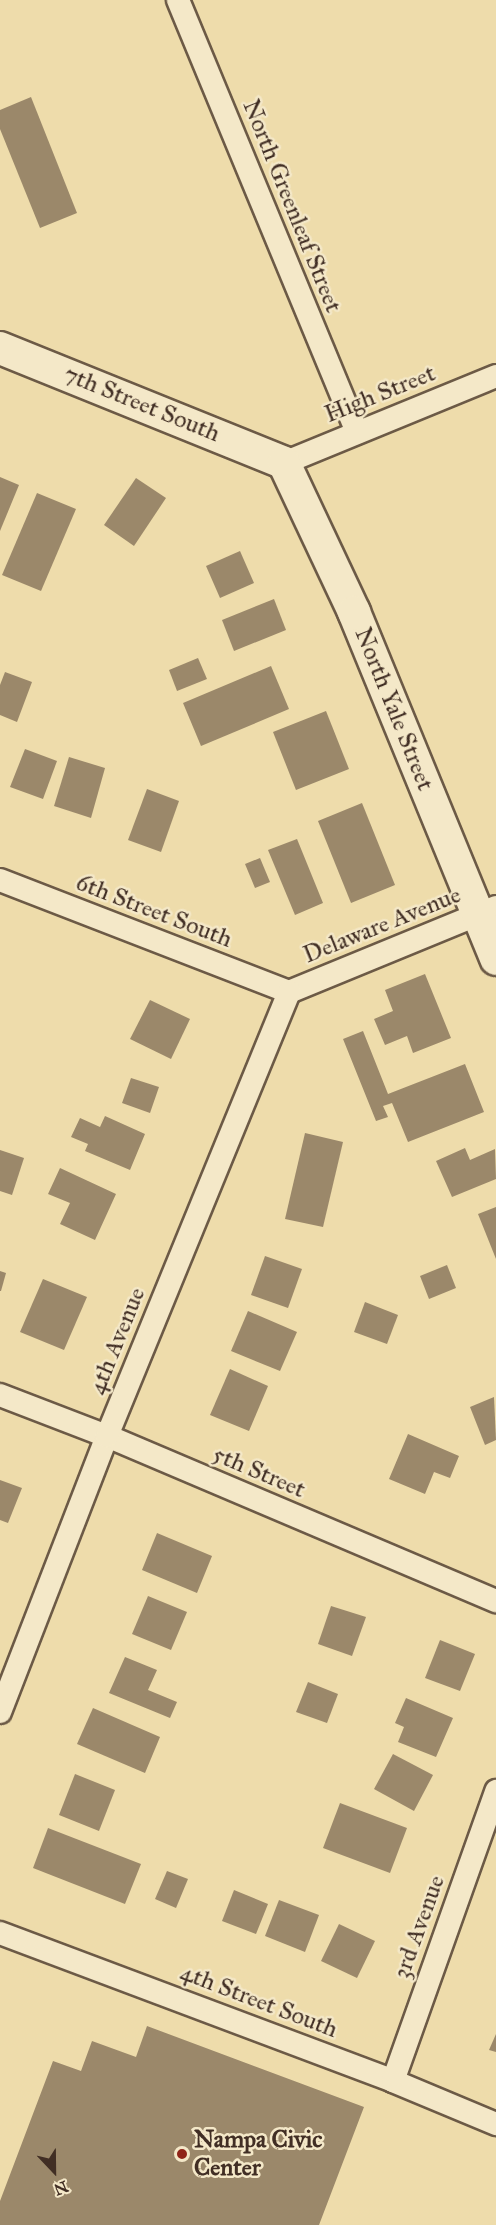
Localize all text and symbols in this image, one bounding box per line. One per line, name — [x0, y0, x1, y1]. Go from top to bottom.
street label: North Greenleaf Street — [236, 95, 348, 317]
street label: High Street — [321, 359, 439, 429]
street label: 7th Street South — [60, 360, 224, 448]
street label: North Yale Street — [348, 623, 440, 795]
street label: 6th Street South — [72, 868, 236, 954]
street label: Delaware Avenue — [299, 880, 465, 970]
street label: 4th Avenue — [83, 1283, 151, 1399]
street label: 5th Street — [208, 1440, 310, 1504]
street label: 3rd Avenue — [387, 1871, 451, 1983]
street label: 4th Street South — [176, 1958, 342, 2044]
place label: Nampa Civic Center — [194, 2126, 322, 2182]
north arrow — [24, 2141, 84, 2201]
marker: Nampa Civic Center — [175, 2147, 189, 2161]
text: N — [51, 2177, 71, 2200]

